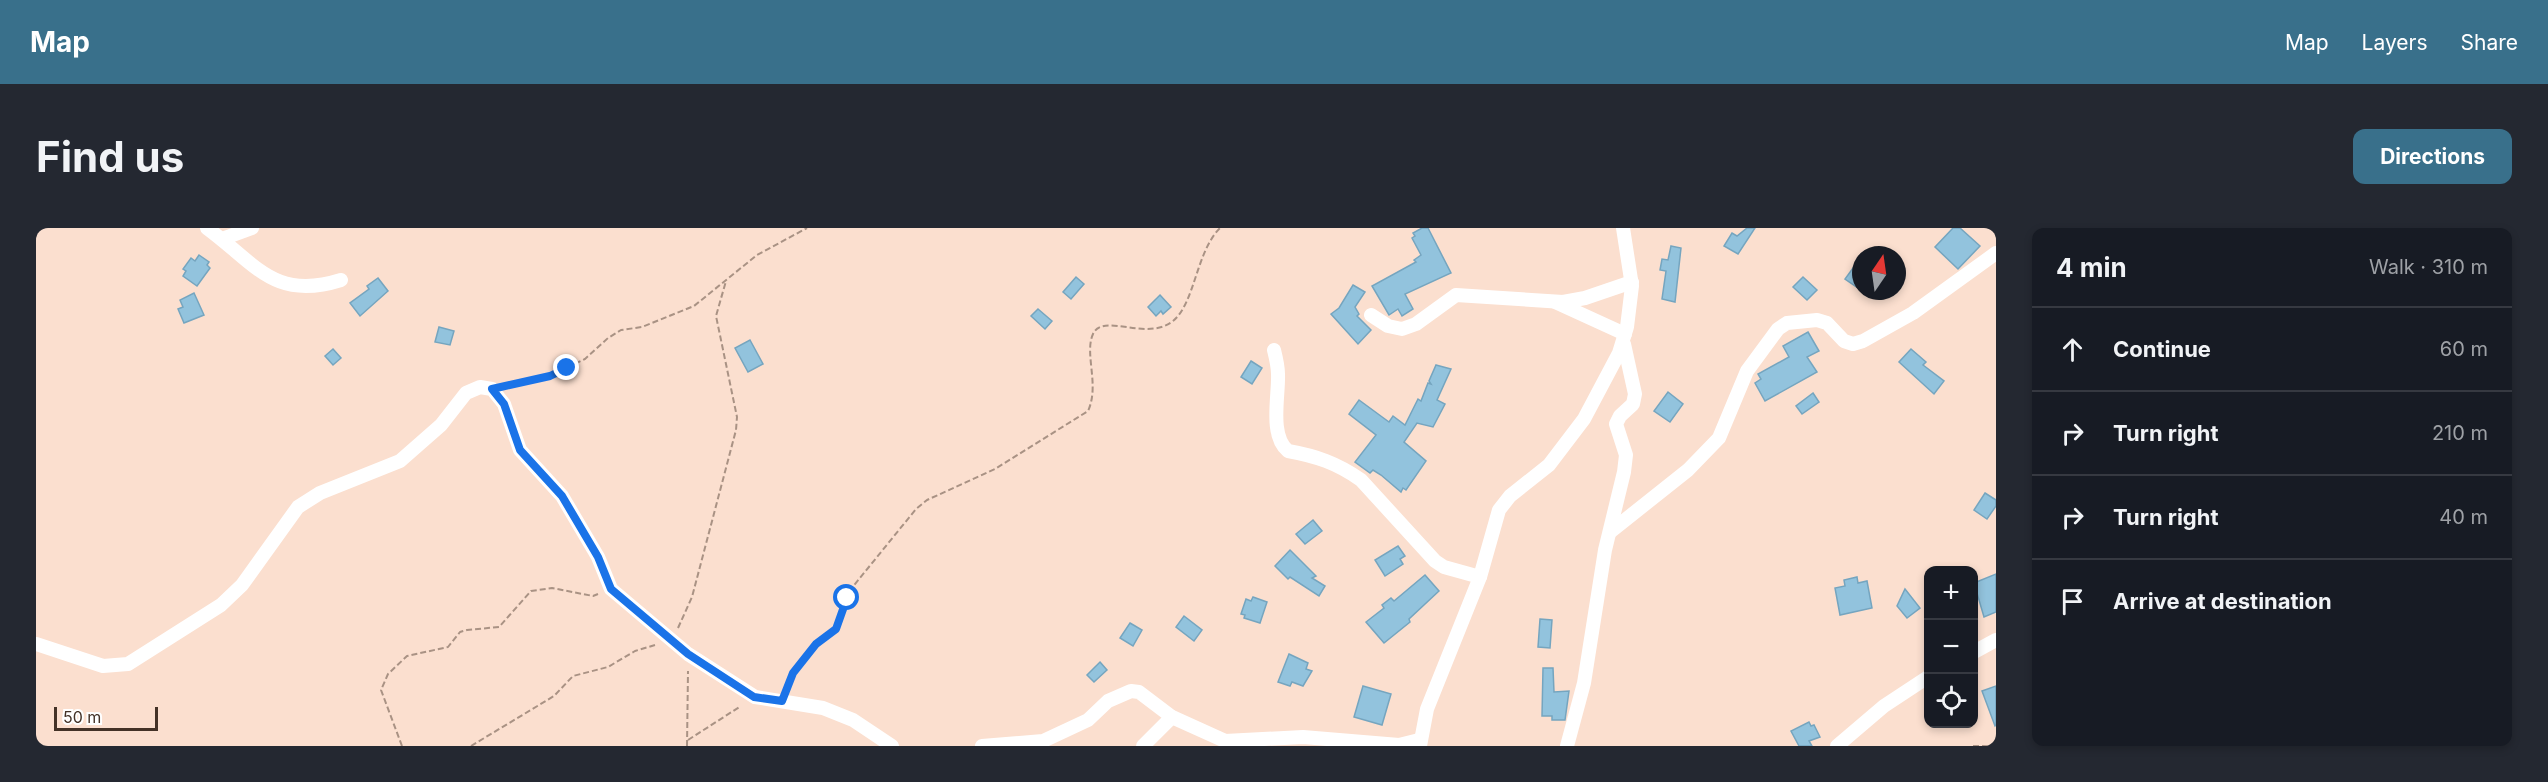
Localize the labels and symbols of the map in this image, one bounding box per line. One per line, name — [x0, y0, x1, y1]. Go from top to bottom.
north arrow — [1852, 246, 1906, 300]
route end — [553, 354, 579, 380]
route start — [833, 584, 859, 610]
scale bar — [54, 704, 158, 732]

